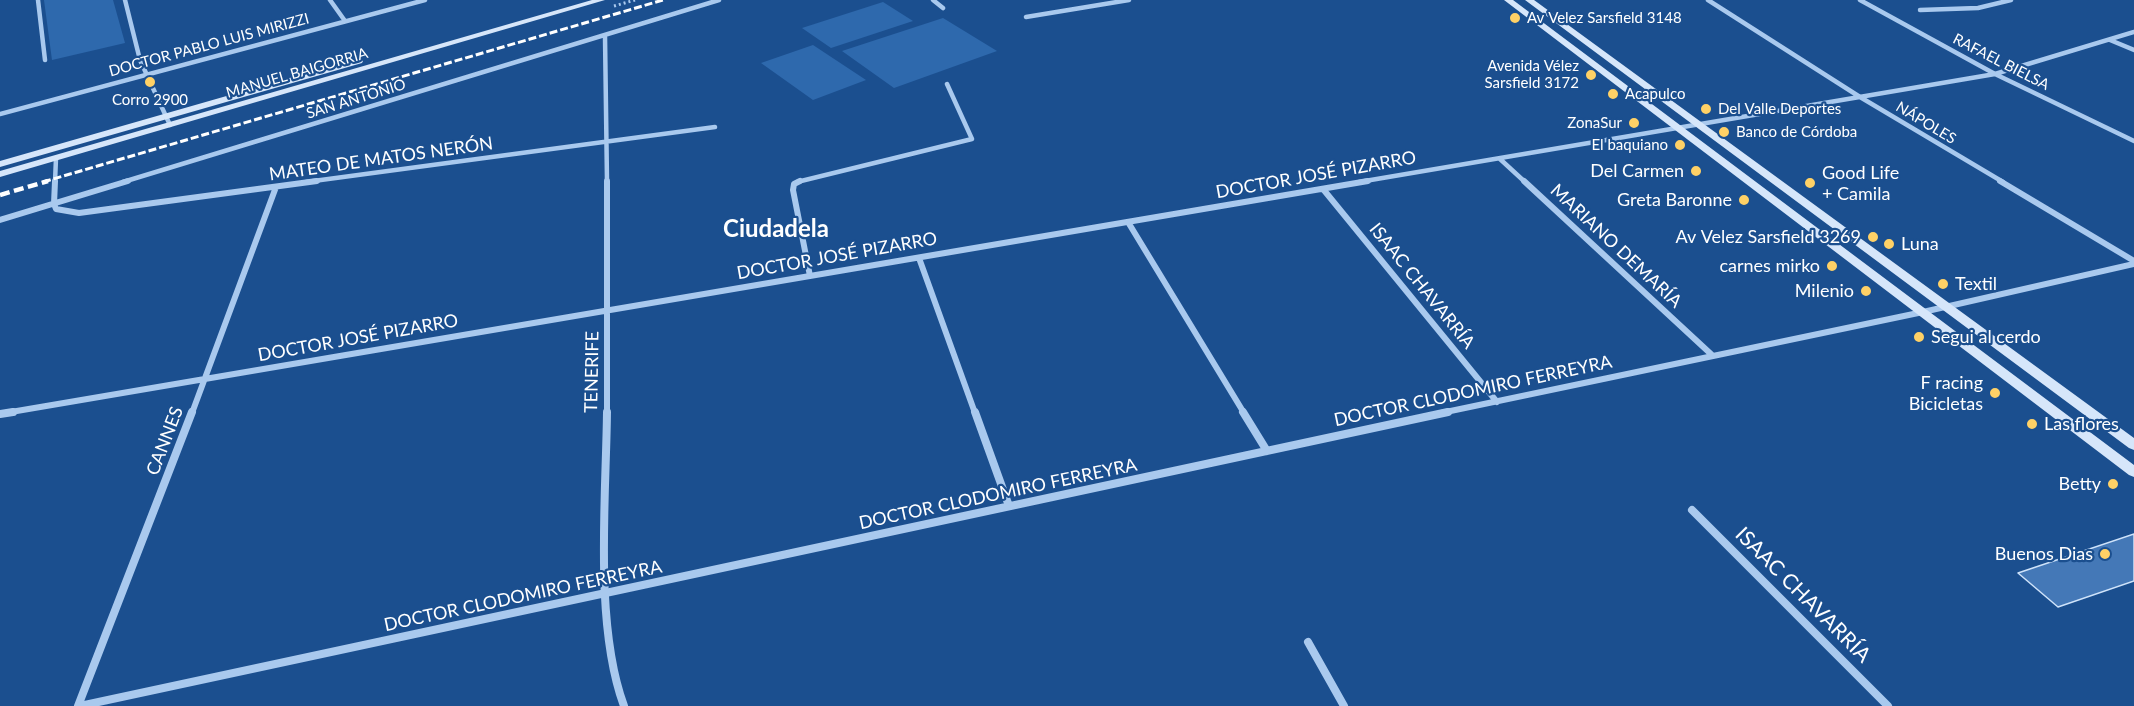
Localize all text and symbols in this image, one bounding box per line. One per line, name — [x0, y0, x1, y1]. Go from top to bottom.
place label: Av Velez Sarsfield 3148 — [1527, 9, 1682, 27]
street label: DOCTOR PABLO LUIS MIRIZZI — [107, 10, 311, 80]
marker: Av Velez Sarsfield 3148 — [1508, 11, 1522, 25]
street label: RAFAEL BIELSA — [1950, 30, 2052, 94]
street label: MANUEL BAIGORRIA — [224, 44, 370, 102]
place label: Avenida Vélez Sarsfield 3172 — [1485, 57, 1579, 92]
marker: Avenida Vélez Sarsfield 3172 — [1584, 68, 1598, 82]
marker: Corro 2900 — [143, 75, 157, 89]
street label: SAN ANTONIO — [304, 75, 408, 123]
place label: Acapulco — [1625, 85, 1685, 103]
marker: Acapulco — [1606, 87, 1620, 101]
place label: Corro 2900 — [112, 91, 188, 109]
street label: NÁPOLES — [1893, 98, 1959, 148]
place label: Del Valle Deportes — [1718, 100, 1841, 118]
marker: Del Valle Deportes — [1699, 102, 1713, 116]
place label: ZonaSur — [1567, 114, 1622, 132]
marker: ZonaSur — [1627, 116, 1641, 130]
place label: Banco de Córdoba — [1736, 123, 1857, 141]
marker: Banco de Córdoba — [1717, 125, 1731, 139]
street label: MATEO DE MATOS NERÓN — [268, 133, 494, 185]
place label: El baquiano — [1591, 136, 1668, 154]
marker: El baquiano — [1673, 138, 1687, 152]
street label: DOCTOR JOSÉ PIZARRO — [1214, 147, 1418, 203]
place label: Del Carmen — [1590, 160, 1684, 182]
place label: Good Life + Camila — [1822, 162, 1899, 204]
marker: Del Carmen — [1689, 164, 1703, 178]
marker: Good Life + Camila — [1803, 176, 1817, 190]
street label: MARIANO DEMARÍA — [1546, 180, 1686, 312]
place label: Greta Baronne — [1617, 189, 1732, 211]
marker: Greta Baronne — [1737, 193, 1751, 207]
district label: Ciudadela — [723, 215, 829, 243]
street label: ISAAC CHAVARRÍA — [1365, 219, 1479, 353]
place label: Av Velez Sarsfield 3269 — [1675, 226, 1861, 248]
street label: DOCTOR JOSÉ PIZARRO — [735, 228, 939, 284]
marker: Av Velez Sarsfield 3269 — [1866, 230, 1880, 244]
place label: Luna — [1901, 233, 1939, 255]
marker: Luna — [1882, 237, 1896, 251]
place label: carnes mirko — [1719, 255, 1820, 277]
marker: carnes mirko — [1825, 259, 1839, 273]
place label: Textil — [1955, 273, 1997, 295]
marker: Textil — [1936, 277, 1950, 291]
place label: Milenio — [1795, 280, 1854, 302]
marker: Milenio — [1859, 284, 1873, 298]
street label: DOCTOR JOSÉ PIZARRO — [256, 310, 460, 366]
place label: Segui al cerdo — [1931, 326, 2041, 348]
marker: Segui al cerdo — [1912, 330, 1926, 344]
street label: TENERIFE — [580, 331, 604, 413]
street label: DOCTOR CLODOMIRO FERREYRA — [1332, 351, 1614, 431]
place label: F racing Bicicletas — [1909, 372, 1983, 415]
marker: F racing Bicicletas — [1988, 386, 2002, 400]
street label: CANNES — [142, 404, 188, 478]
place label: Las flores — [2044, 413, 2119, 435]
marker: Las flores — [2025, 417, 2039, 431]
street label: DOCTOR CLODOMIRO FERREYRA — [857, 454, 1139, 534]
place label: Betty — [2058, 473, 2101, 495]
marker: Betty — [2106, 477, 2120, 491]
street label: ISAAC CHAVARRÍA — [1730, 522, 1876, 668]
place label: Buenos Dias — [1995, 543, 2093, 565]
marker: Buenos Dias — [2098, 547, 2112, 561]
street label: DOCTOR CLODOMIRO FERREYRA — [382, 556, 664, 636]

